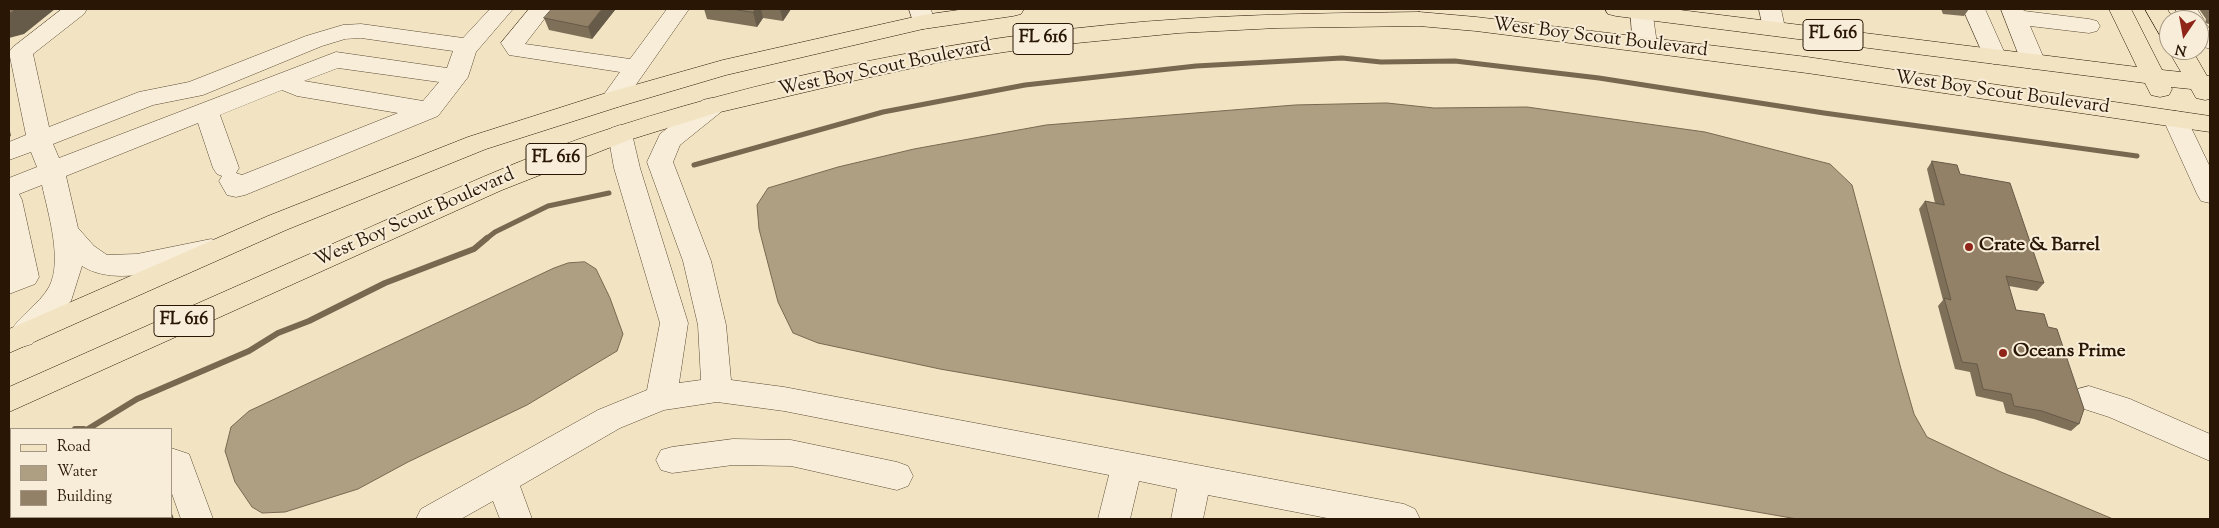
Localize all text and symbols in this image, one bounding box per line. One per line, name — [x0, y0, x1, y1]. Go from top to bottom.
north arrow — [2159, 10, 2209, 60]
street label: West Boy Scout Boulevard — [1491, 14, 1709, 64]
road number: FL 616 — [1803, 20, 1863, 50]
road number: FL 616 — [1013, 23, 1073, 54]
street label: West Boy Scout Boulevard — [777, 35, 993, 103]
text: N — [2174, 38, 2189, 60]
street label: West Boy Scout Boulevard — [1893, 68, 2111, 120]
road number: FL 616 — [526, 144, 586, 174]
street label: West Boy Scout Boulevard — [311, 165, 519, 273]
place label: Crate & Barrel — [1979, 236, 2100, 258]
marker: Crate & Barrel — [1963, 241, 1975, 253]
road number: FL 616 — [154, 306, 214, 336]
place label: Oceans Prime — [2013, 342, 2125, 364]
marker: Oceans Prime — [1997, 347, 2009, 359]
legend — [10, 428, 172, 518]
text: Road — [57, 437, 91, 458]
text: Water — [57, 462, 97, 483]
text: Building — [57, 487, 112, 508]

